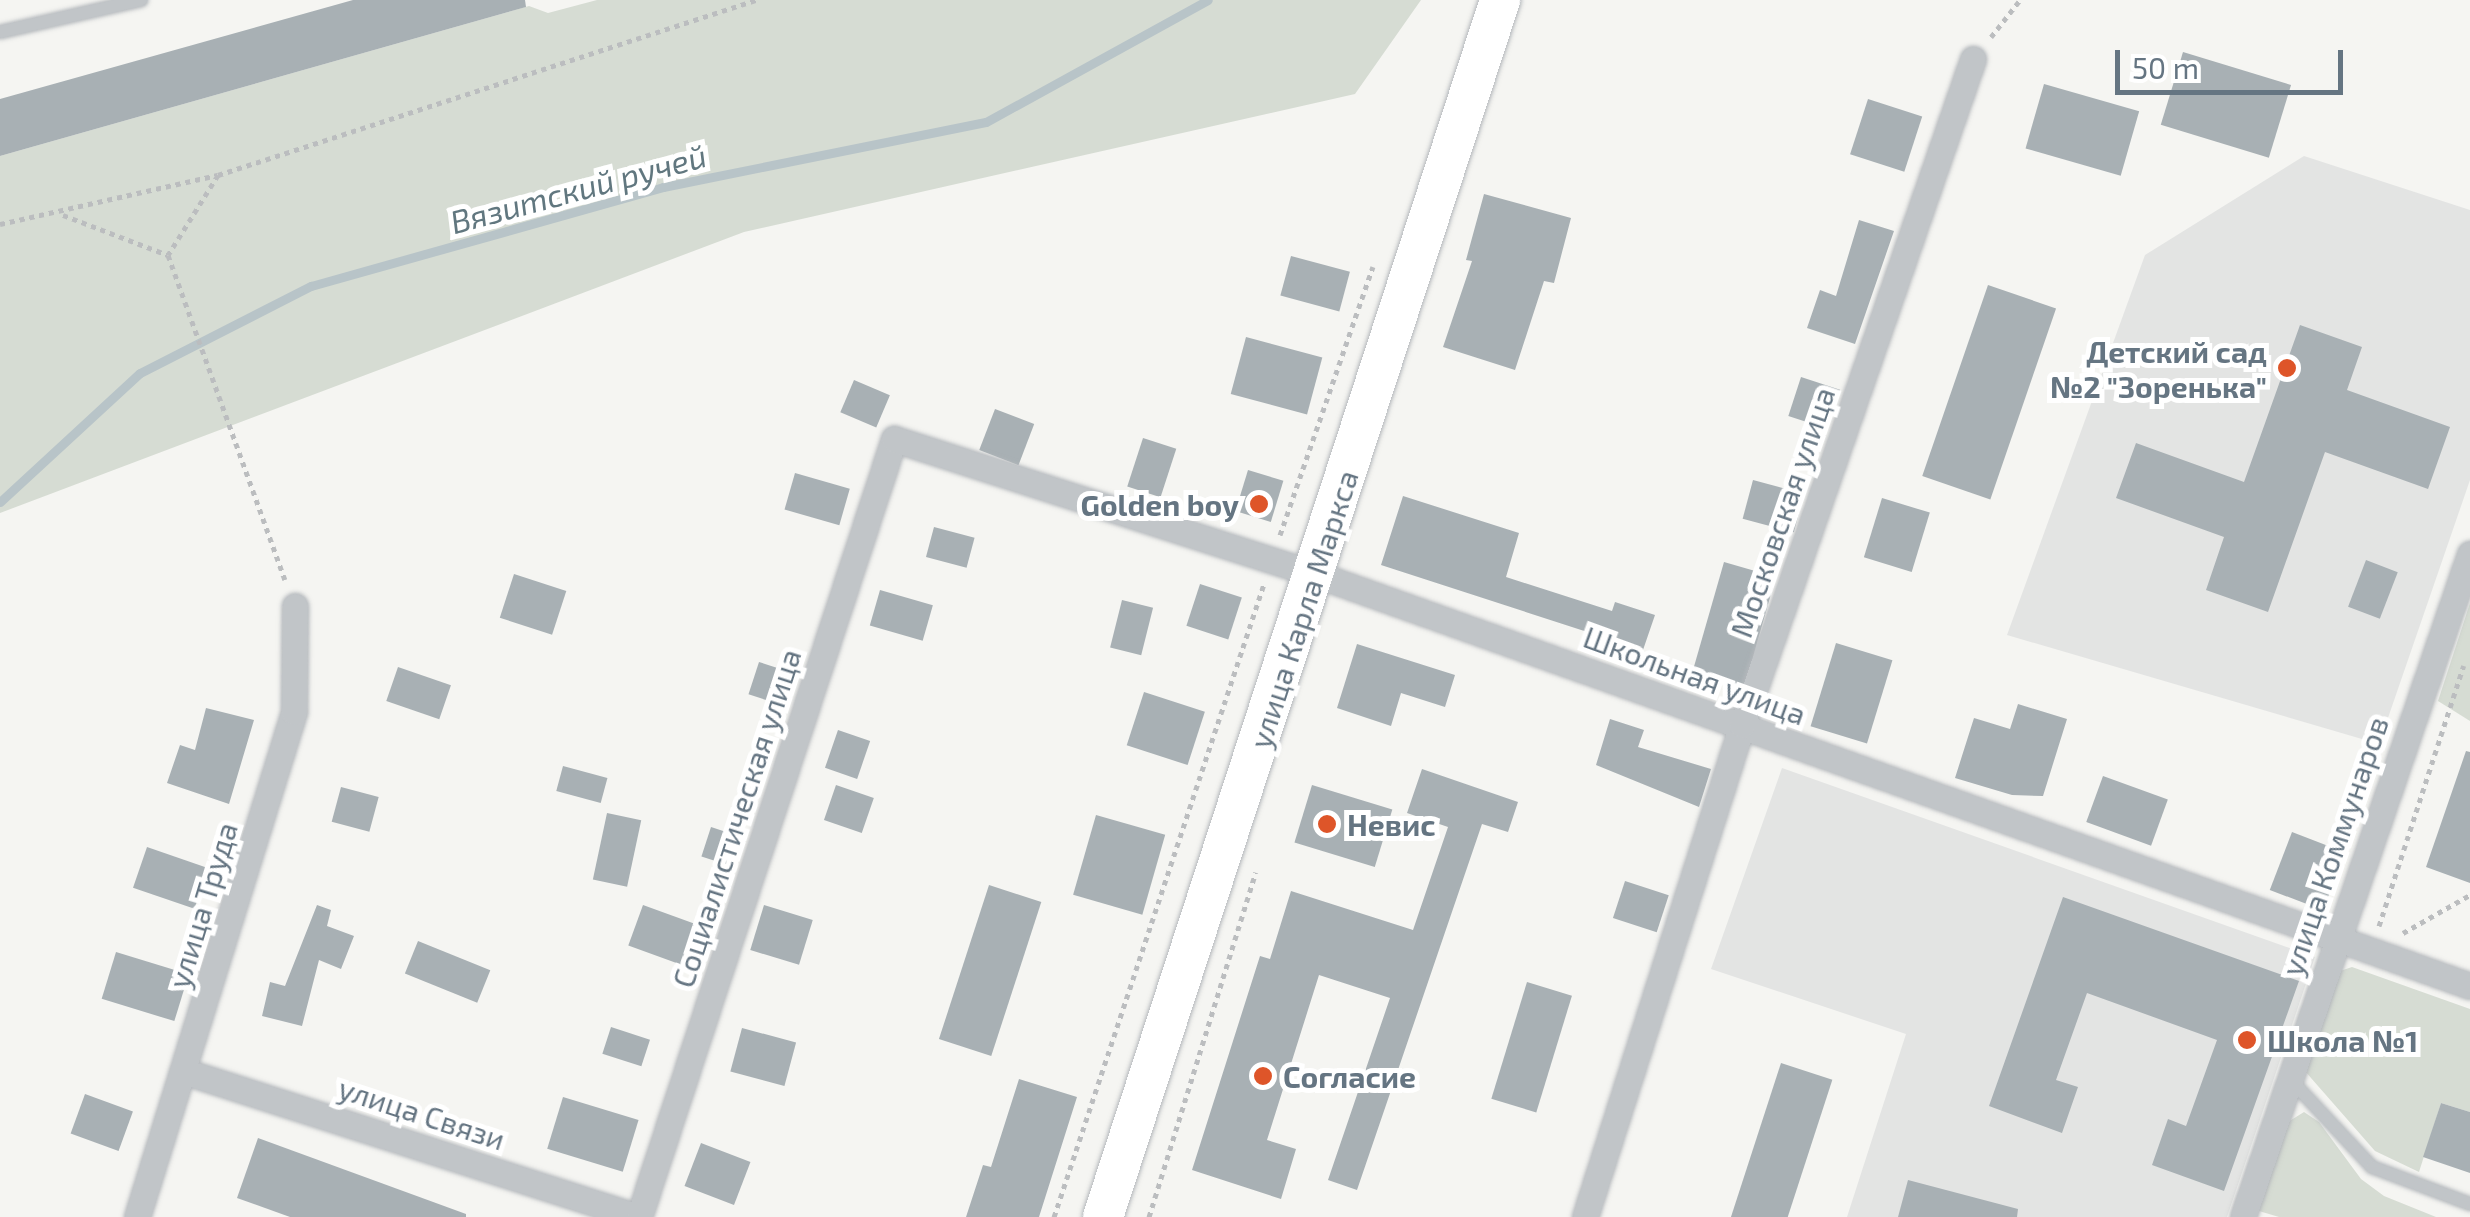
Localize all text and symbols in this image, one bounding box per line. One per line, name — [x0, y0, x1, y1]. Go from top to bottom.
scale bar — [2120, 30, 2348, 92]
text: 50 m — [2132, 49, 2199, 85]
water label: Вязитский ручей — [446, 135, 710, 241]
place label: Детский сад №2 "Зоренька" — [2050, 333, 2267, 404]
marker: Детский сад №2 "Зоренька" — [2276, 357, 2298, 379]
street label: Московская улица — [1722, 382, 1842, 642]
street label: улица Карла Маркса — [1241, 465, 1365, 753]
place label: Golden boy — [1080, 486, 1239, 522]
marker: Golden boy — [1248, 493, 1270, 515]
street label: Школьная улица — [1579, 618, 1811, 732]
street label: Социалистическая улица — [664, 644, 808, 992]
street label: улица Коммунаров — [2273, 712, 2395, 980]
place label: Невис — [1347, 806, 1436, 842]
marker: Невис — [1316, 813, 1338, 835]
street label: улица Труда — [160, 818, 244, 992]
place label: Школа №1 — [2267, 1022, 2418, 1058]
marker: Школа №1 — [2236, 1029, 2258, 1051]
place label: Согласие — [1283, 1058, 1416, 1094]
marker: Согласие — [1252, 1065, 1274, 1087]
street label: улица Связи — [334, 1069, 510, 1157]

